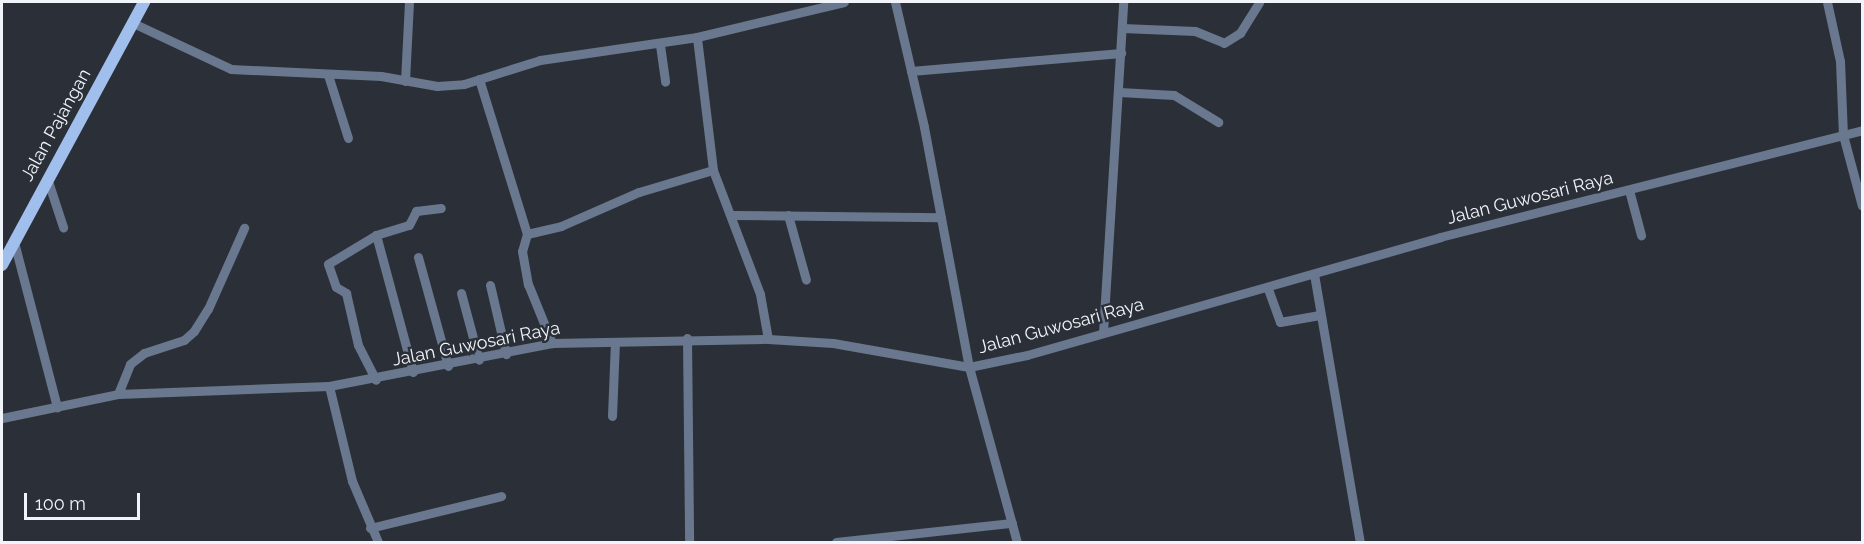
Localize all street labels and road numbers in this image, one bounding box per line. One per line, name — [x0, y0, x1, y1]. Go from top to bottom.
street label: Jalan Pajangan — [16, 65, 96, 185]
street label: Jalan Guwosari Raya — [1445, 167, 1615, 229]
street label: Jalan Guwosari Raya — [976, 294, 1146, 358]
street label: Jalan Guwosari Raya — [390, 317, 562, 371]

